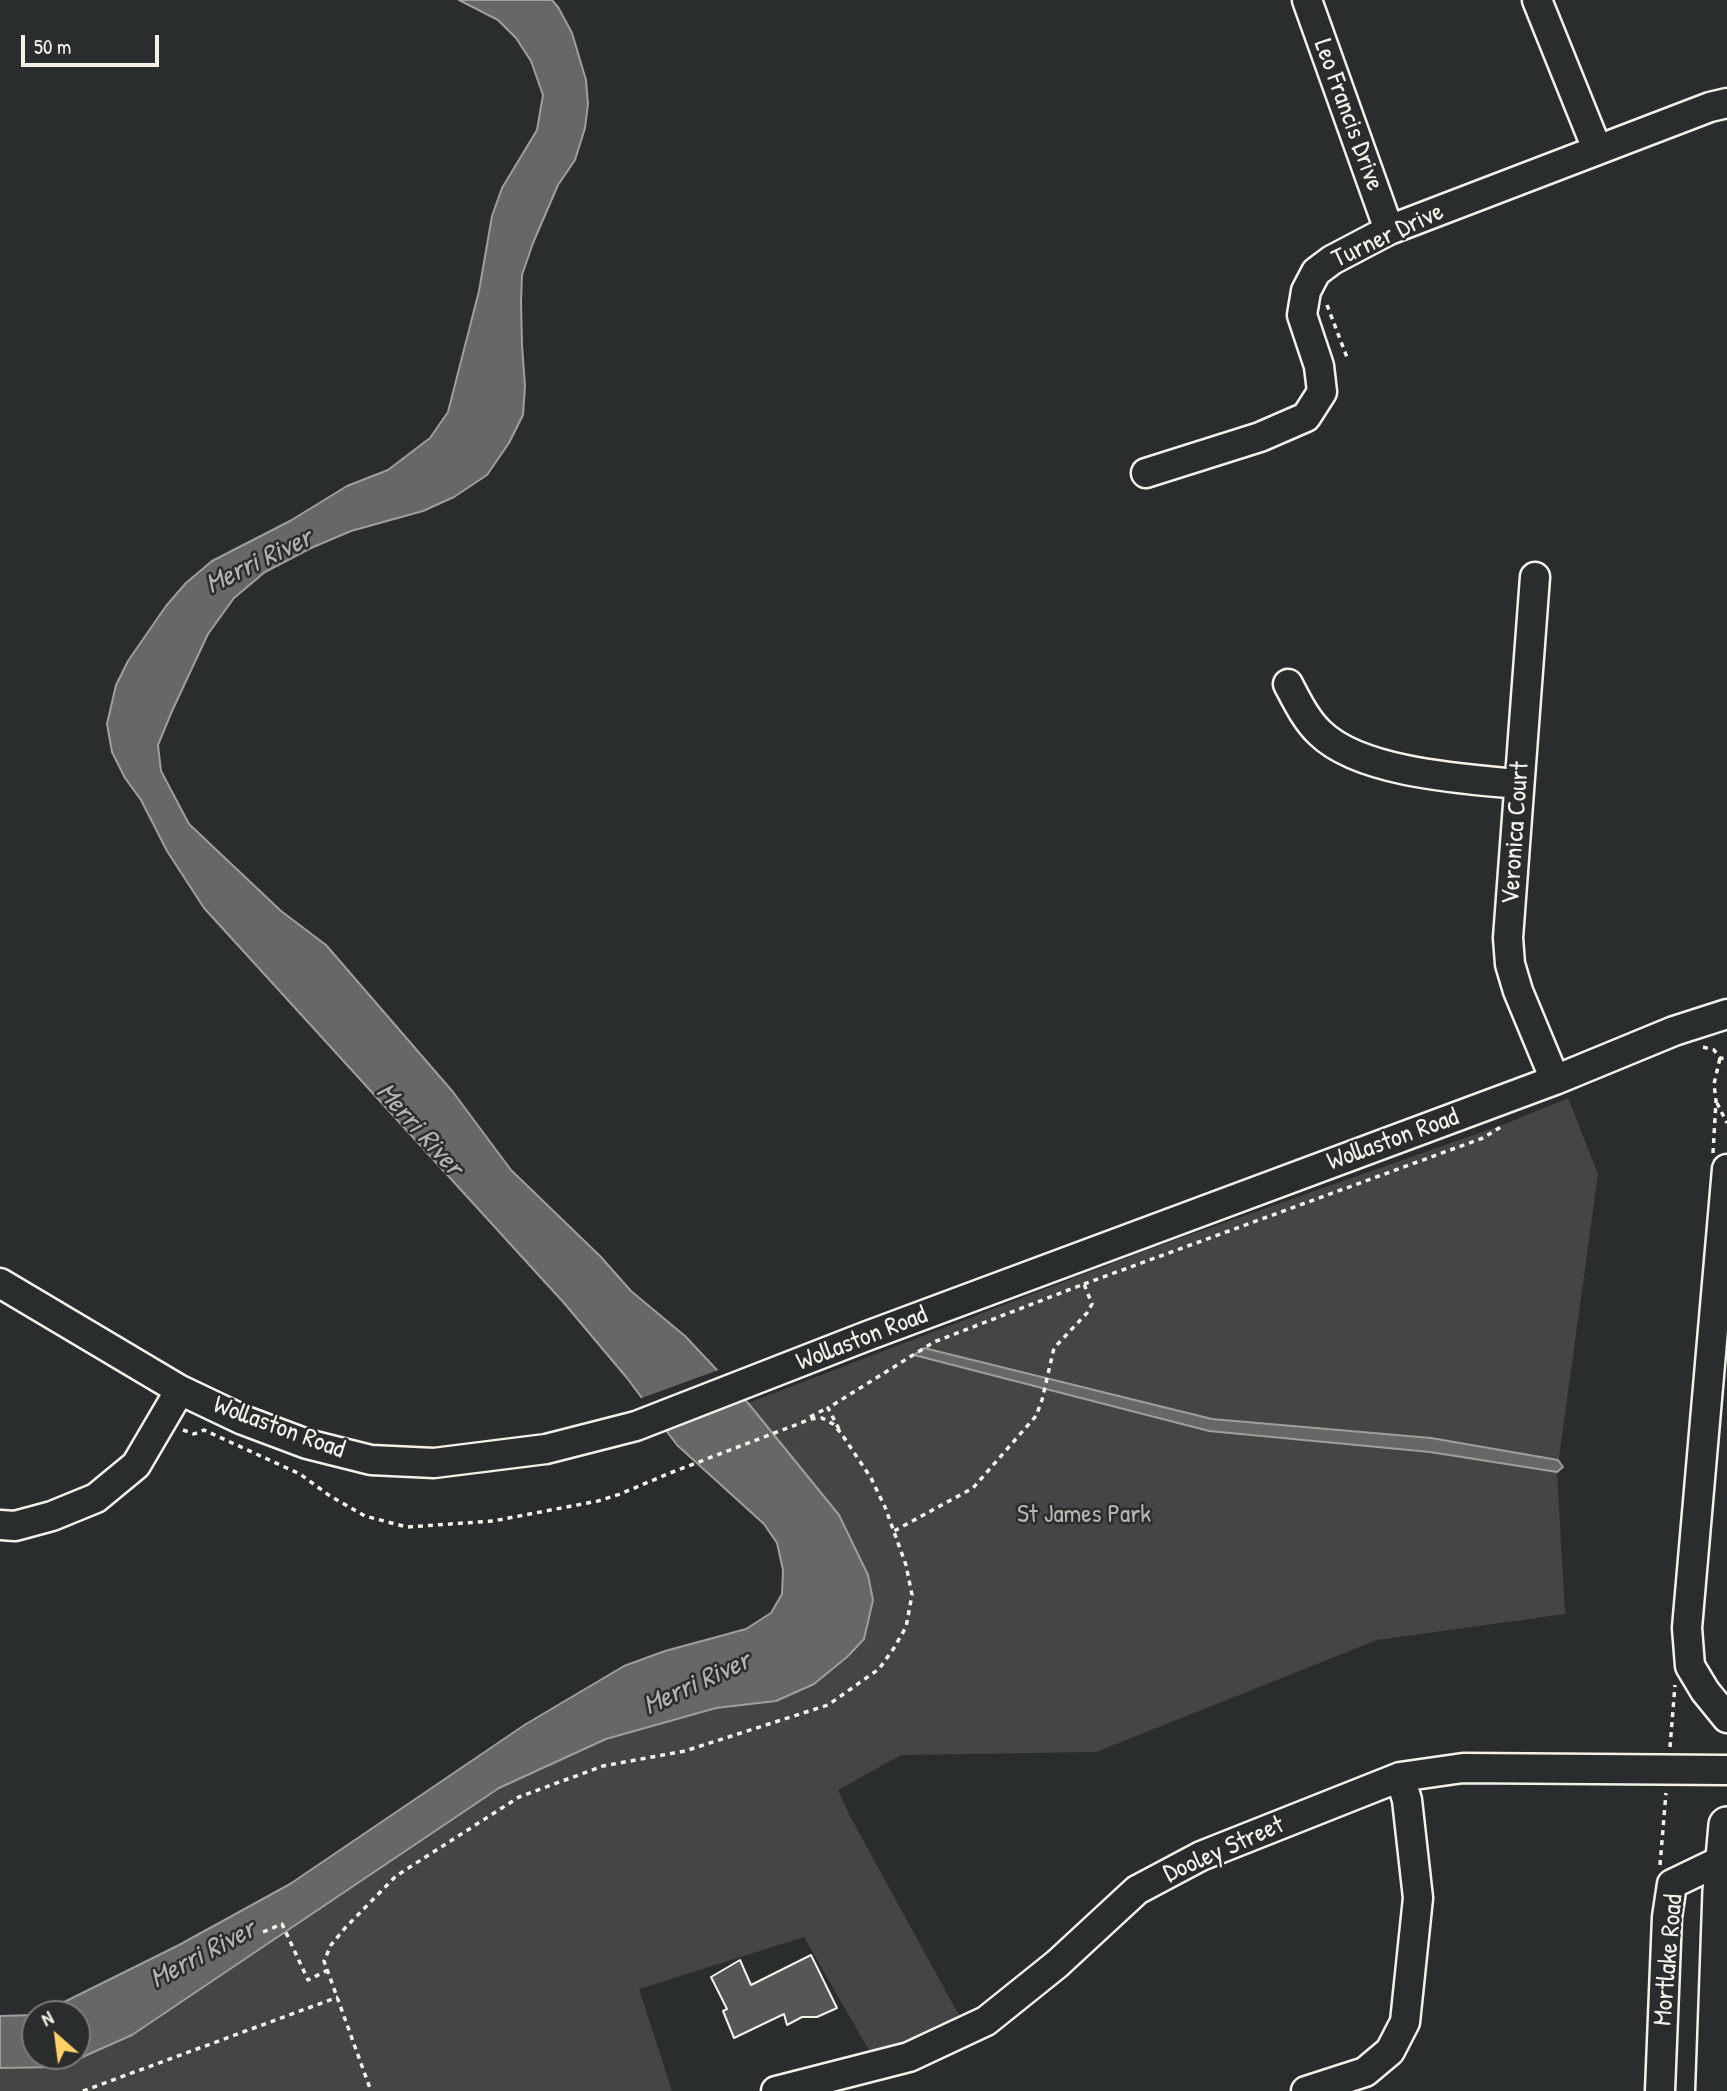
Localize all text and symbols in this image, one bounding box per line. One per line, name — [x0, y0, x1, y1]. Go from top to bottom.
scale bar — [24, 21, 163, 65]
text: 50 m — [34, 32, 71, 61]
street label: Leo Francis Drive — [1306, 35, 1390, 195]
street label: Turner Drive — [1327, 197, 1449, 275]
water label: Merri River — [200, 522, 318, 602]
street label: Veronica Court — [1495, 760, 1537, 906]
water label: Merri River — [368, 1076, 470, 1184]
street label: Wollaston Road — [1323, 1102, 1463, 1178]
street label: Wollaston Road — [792, 1300, 932, 1378]
street label: Wollaston Road — [209, 1390, 349, 1466]
park label: St James Park — [1017, 1499, 1151, 1531]
water label: Merri River — [638, 1645, 756, 1723]
street label: Dooley Street — [1159, 1810, 1289, 1890]
street label: Mortlake Road — [1648, 1893, 1690, 2027]
water label: Merri River — [145, 1913, 261, 1997]
north arrow — [21, 2000, 91, 2070]
text: N — [37, 2004, 58, 2032]

